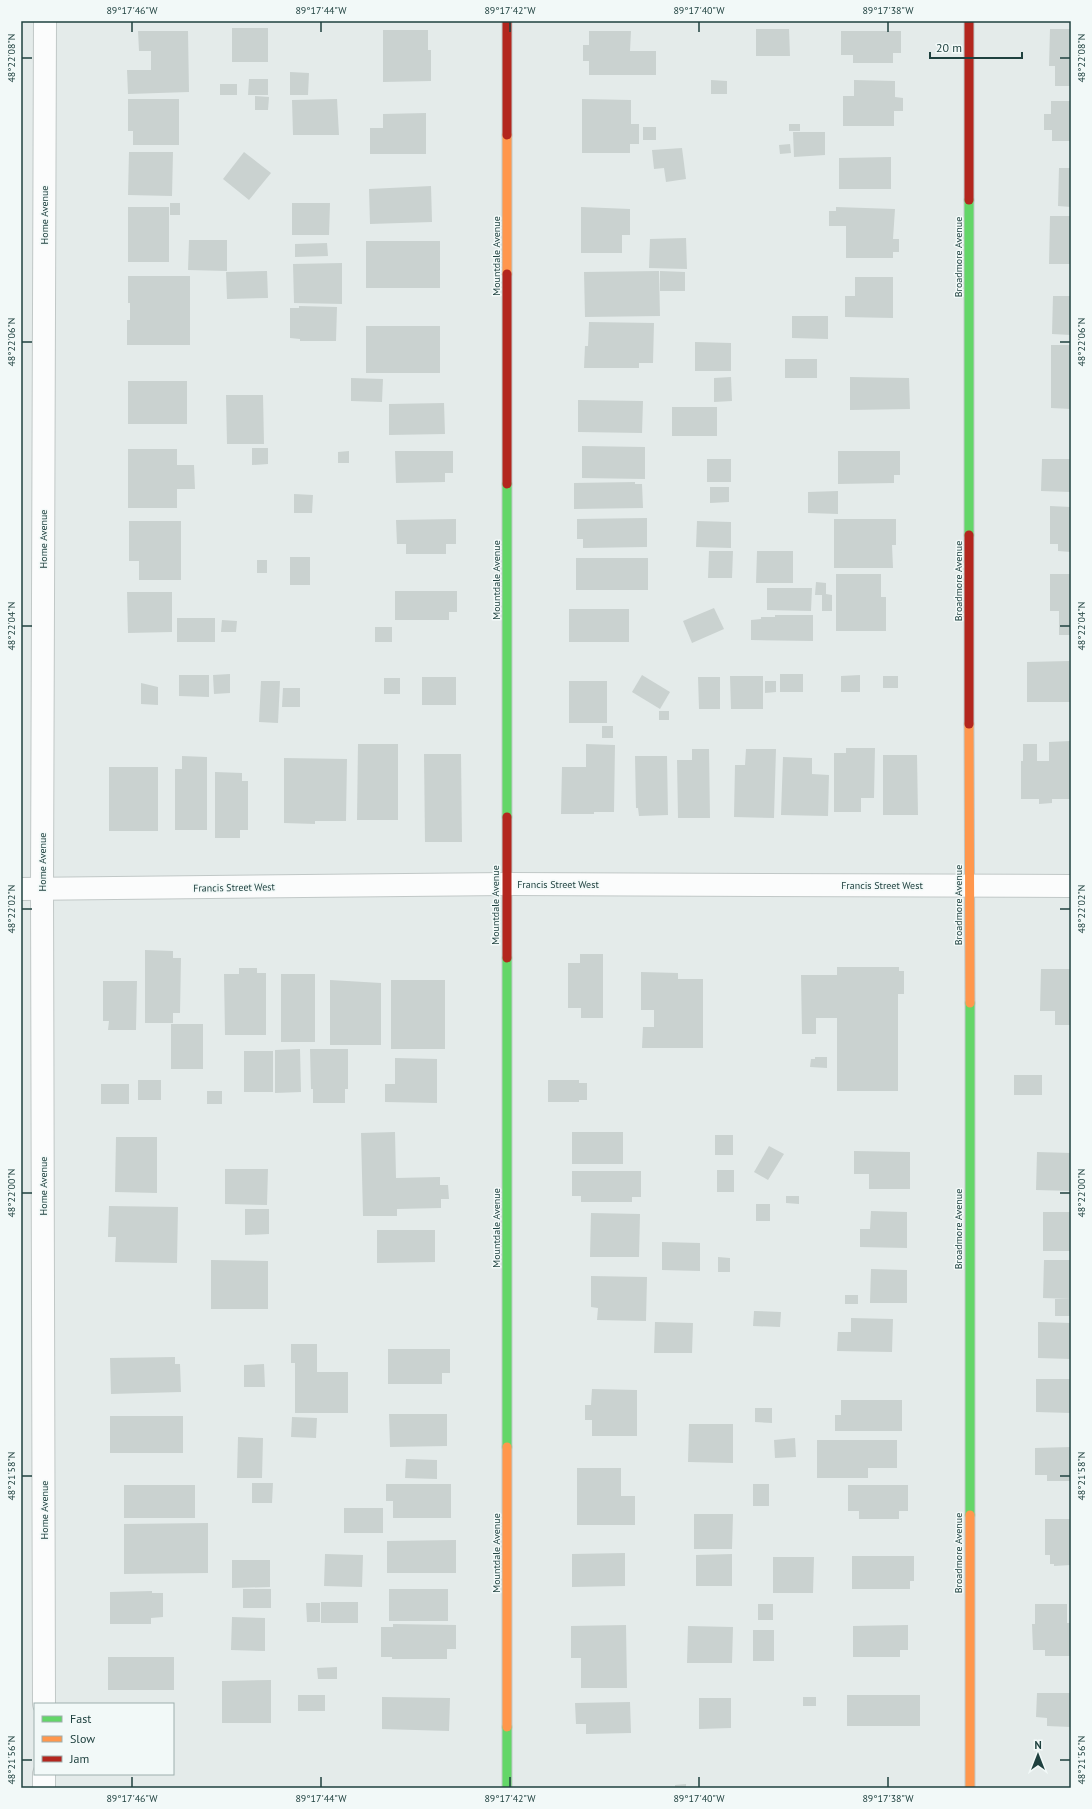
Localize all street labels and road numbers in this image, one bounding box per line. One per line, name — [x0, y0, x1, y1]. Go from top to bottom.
street label: Home Avenue — [38, 186, 51, 244]
street label: Mountdale Avenue — [490, 216, 503, 296]
street label: Broadmore Avenue — [952, 217, 965, 297]
street label: Home Avenue — [37, 510, 50, 568]
street label: Mountdale Avenue — [490, 540, 503, 620]
street label: Broadmore Avenue — [952, 541, 965, 621]
street label: Home Avenue — [36, 833, 49, 891]
street label: Mountdale Avenue — [489, 865, 502, 945]
street label: Broadmore Avenue — [952, 865, 965, 945]
street label: Francis Street West — [517, 878, 599, 891]
street label: Francis Street West — [841, 879, 923, 892]
street label: Francis Street West — [193, 880, 276, 895]
street label: Home Avenue — [37, 1157, 50, 1215]
street label: Mountdale Avenue — [490, 1188, 503, 1268]
street label: Broadmore Avenue — [952, 1189, 965, 1269]
street label: Home Avenue — [38, 1481, 51, 1539]
street label: Mountdale Avenue — [490, 1513, 503, 1593]
street label: Broadmore Avenue — [952, 1513, 965, 1593]

